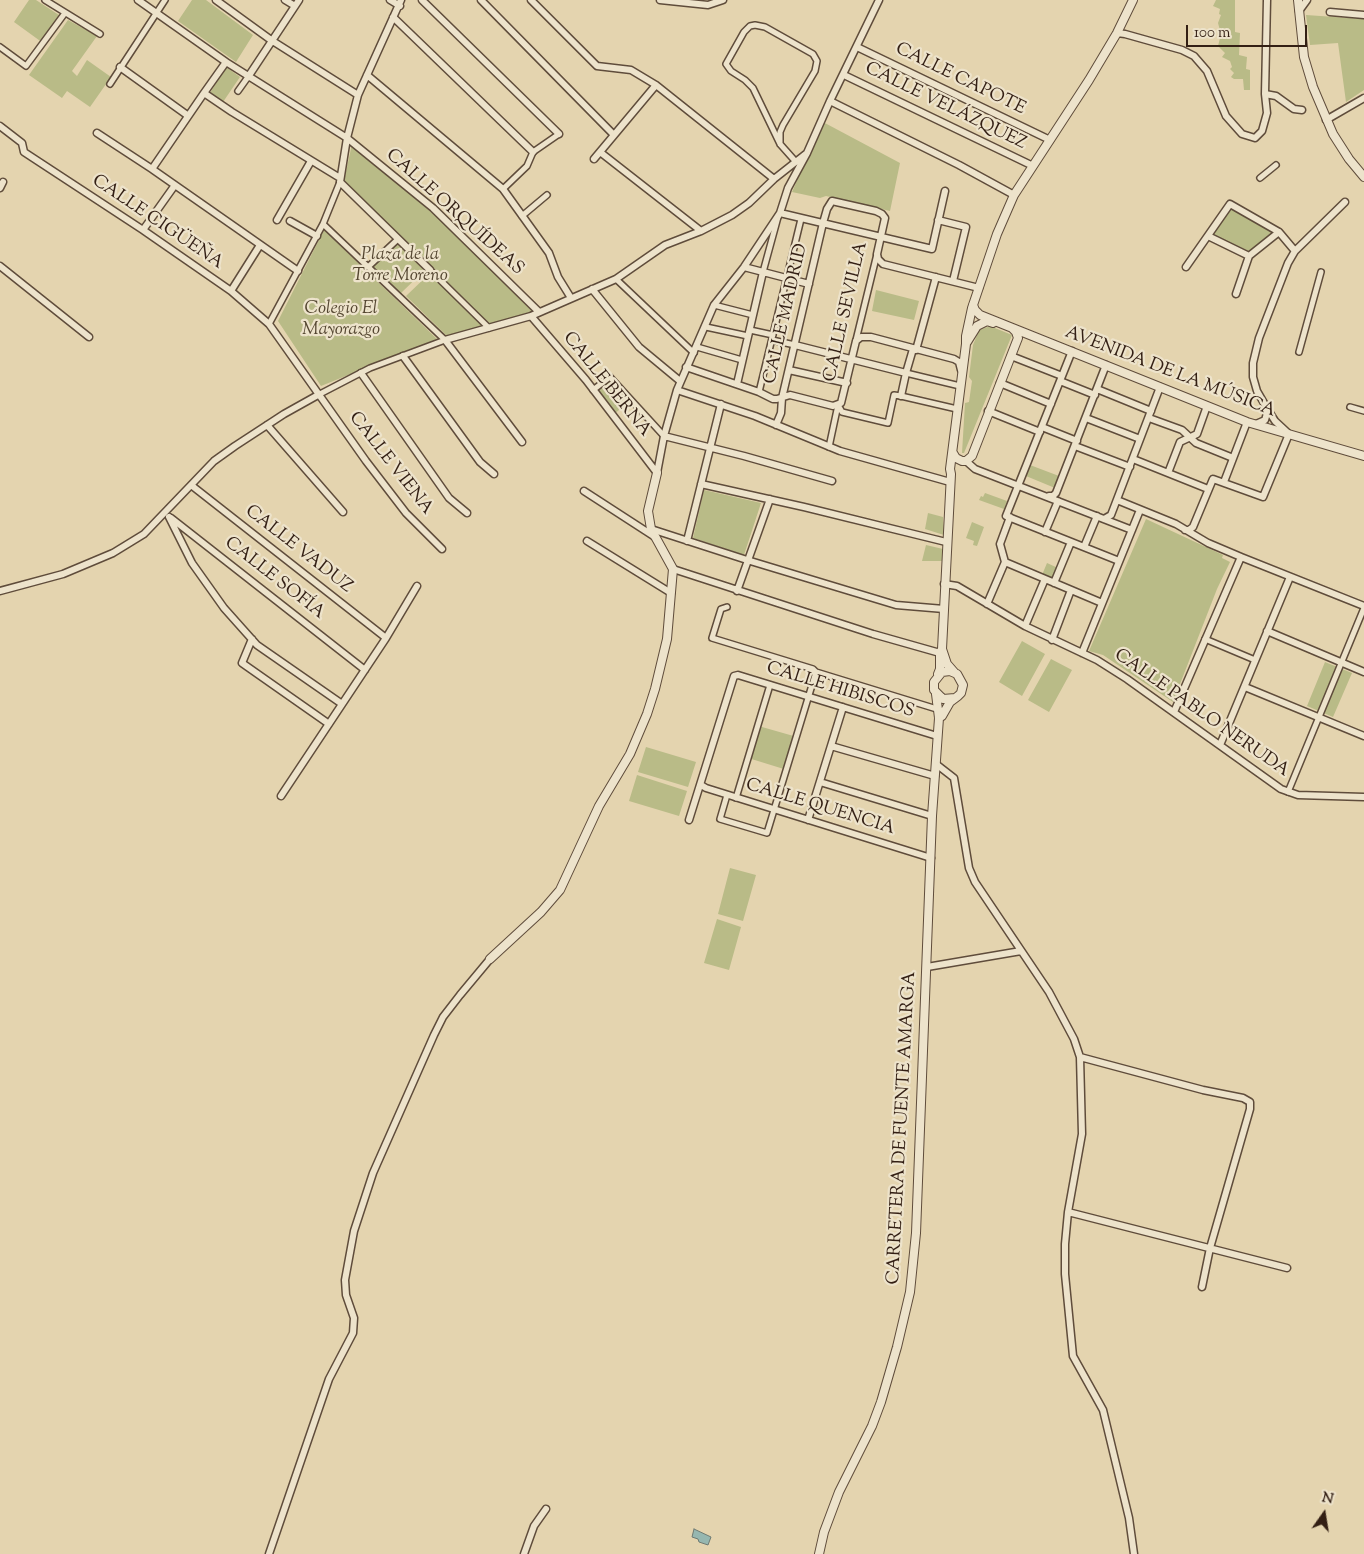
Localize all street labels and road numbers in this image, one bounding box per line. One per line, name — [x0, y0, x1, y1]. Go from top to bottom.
street label: CALLE CAPOTE — [891, 39, 1029, 121]
street label: CALLE VELÁZQUEZ — [861, 59, 1029, 155]
street label: CALLE ORQUÍDEAS — [380, 145, 528, 281]
street label: CALLE CIGÜEÑA — [87, 171, 227, 275]
street label: CALLE SEVILLA — [820, 240, 874, 384]
street label: CALLE MADRID — [760, 242, 814, 386]
street label: AVENIDA DE LA MÚSICA — [1062, 323, 1278, 423]
street label: CALLE BERNA — [557, 328, 655, 442]
street label: CALLE VIENA — [343, 408, 437, 520]
street label: CALLE VADUZ — [240, 501, 356, 599]
street label: CALLE SOFÍA — [220, 533, 328, 625]
street label: CALLE PABLO NERUDA — [1109, 645, 1293, 783]
street label: CALLE HIBISCOS — [763, 658, 917, 724]
street label: CALLE QUENCIA — [743, 775, 897, 841]
street label: CARRETERA DE FUENTE AMARGA — [884, 971, 922, 1285]

